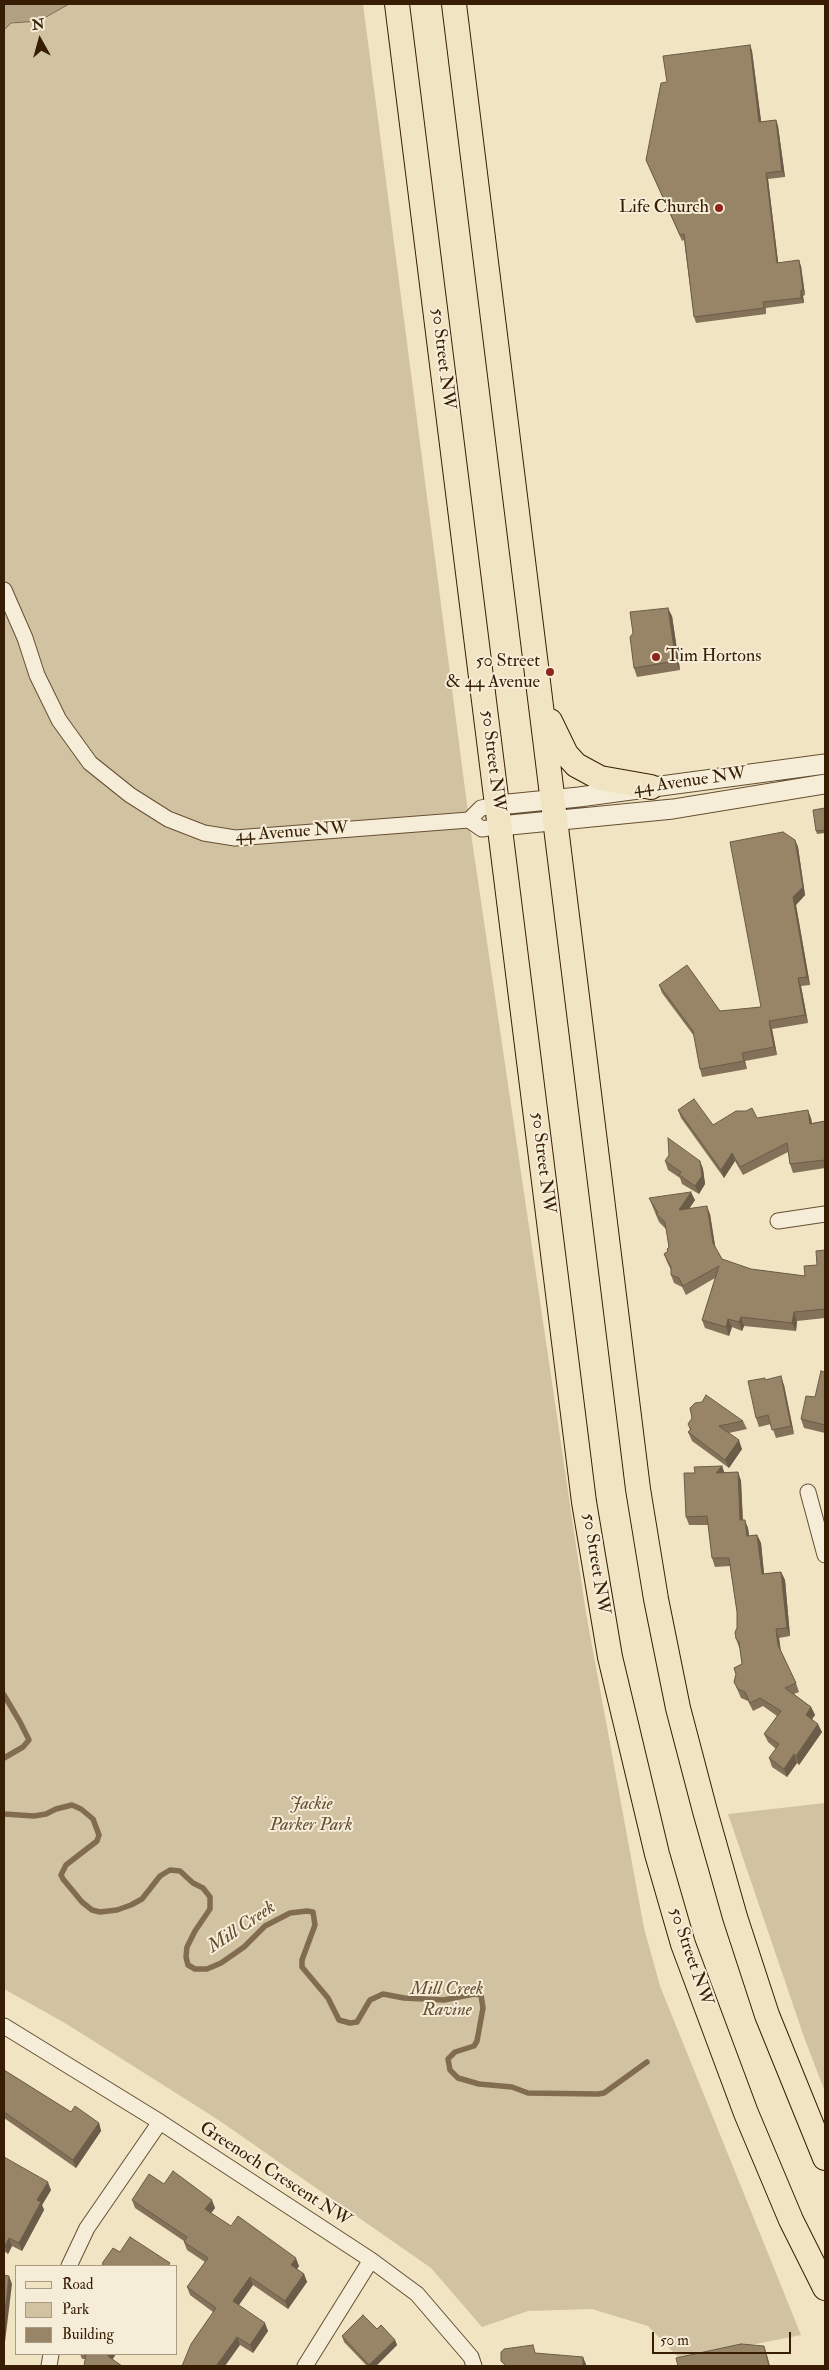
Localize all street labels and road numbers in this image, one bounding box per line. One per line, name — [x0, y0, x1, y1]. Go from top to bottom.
street label: 50 Street NW — [425, 307, 459, 411]
street label: 50 Street NW — [475, 709, 509, 813]
street label: 44 Avenue NW — [632, 763, 748, 801]
street label: 44 Avenue NW — [235, 818, 349, 848]
street label: 50 Street NW — [525, 1111, 559, 1215]
street label: 50 Street NW — [576, 1512, 614, 1616]
street label: 50 Street NW — [663, 1905, 717, 2009]
street label: Greenoch Crescent NW — [195, 2118, 355, 2232]

